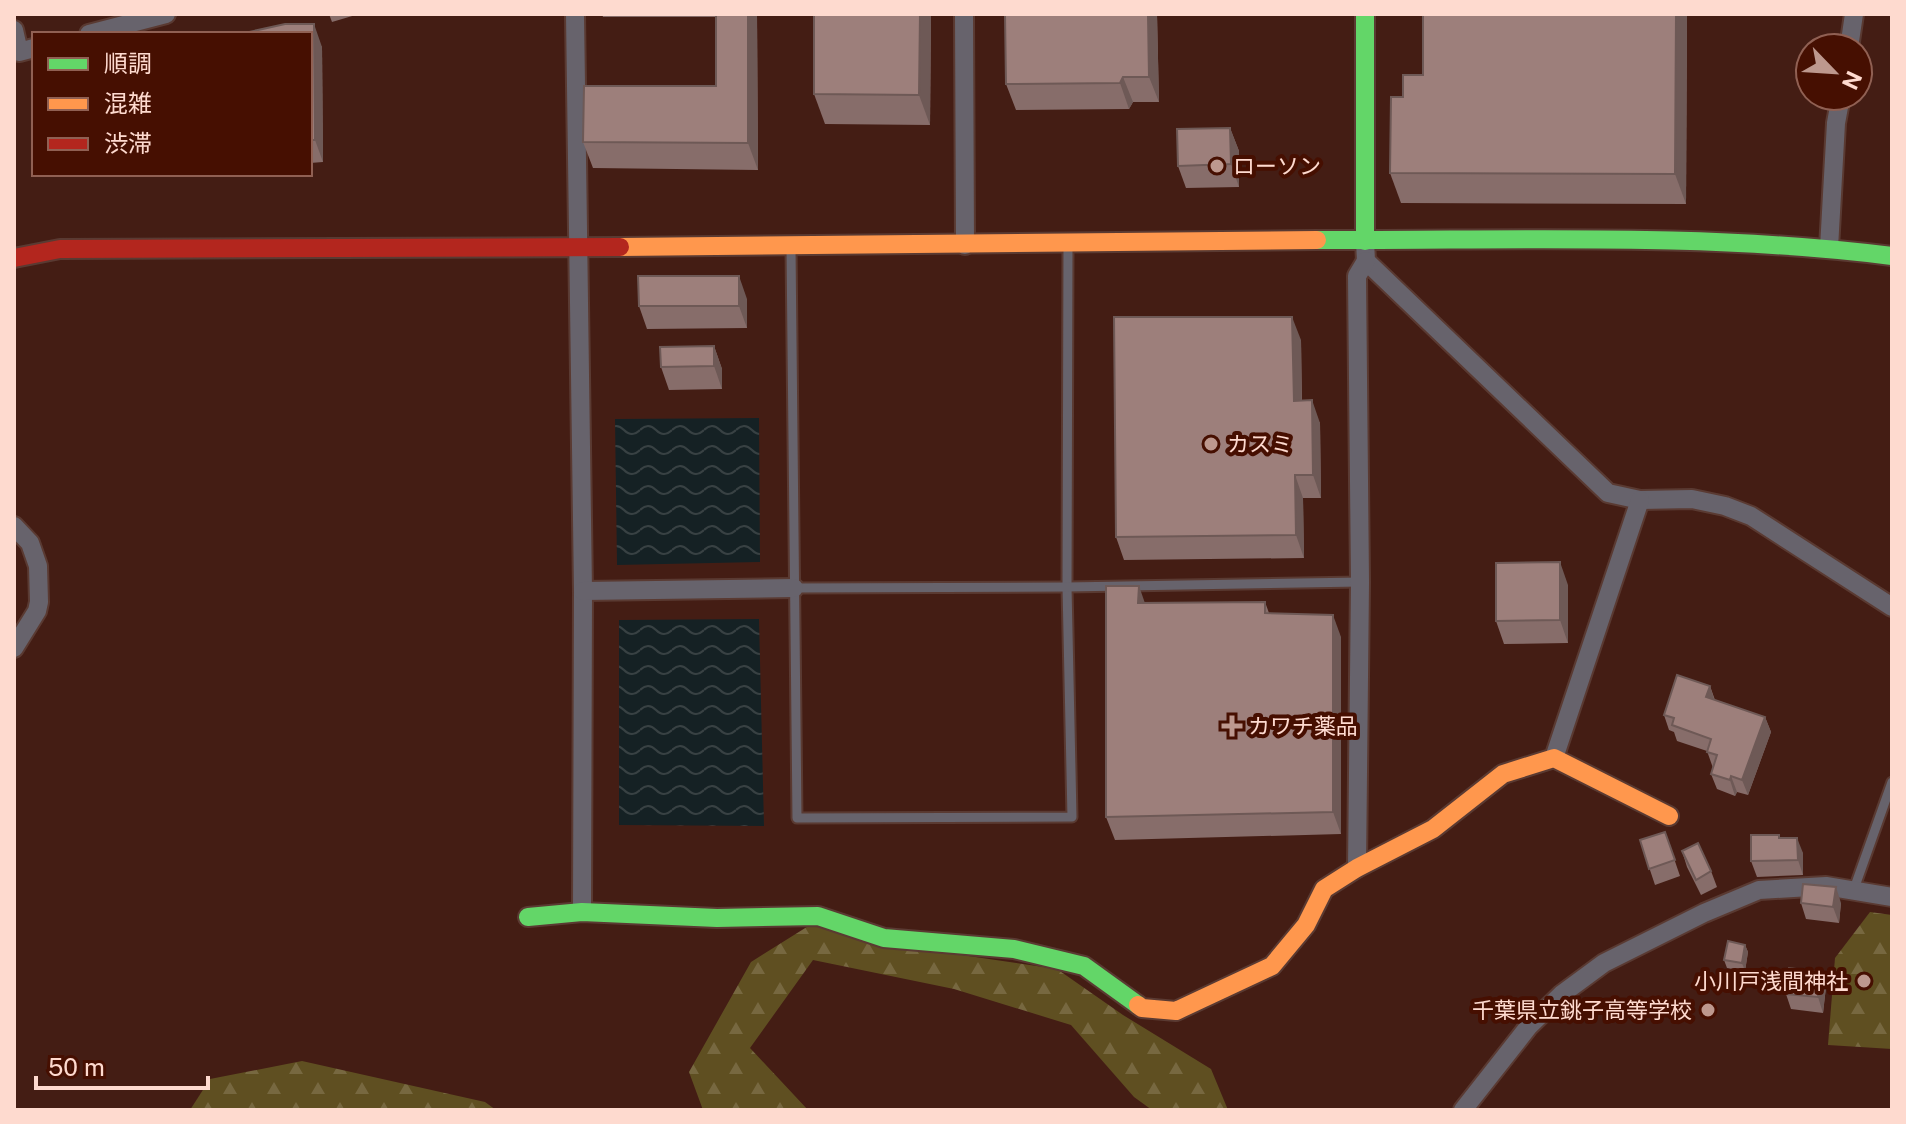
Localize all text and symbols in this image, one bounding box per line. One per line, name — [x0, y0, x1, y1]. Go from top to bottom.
legend — [32, 32, 312, 176]
north arrow — [1794, 32, 1874, 112]
text: 順調 — [104, 49, 152, 77]
text: N — [1837, 67, 1868, 94]
text: 混雑 — [104, 89, 152, 117]
text: 渋滞 — [104, 129, 152, 157]
place label: ローソン — [1233, 153, 1321, 179]
marker: ローソン — [1208, 157, 1226, 175]
place label: カスミ — [1227, 431, 1293, 457]
marker: カスミ — [1202, 435, 1220, 453]
place label: カワチ薬品 — [1248, 713, 1358, 739]
marker: カワチ薬品 — [1223, 717, 1241, 735]
place label: 小川戸浅間神社 — [1694, 968, 1848, 994]
marker: 小川戸浅間神社 — [1855, 972, 1873, 990]
place label: 千葉県立銚子高等学校 — [1472, 997, 1692, 1023]
marker: 千葉県立銚子高等学校 — [1699, 1001, 1717, 1019]
scale bar — [36, 1040, 208, 1090]
text: 50 m — [48, 1053, 105, 1081]

